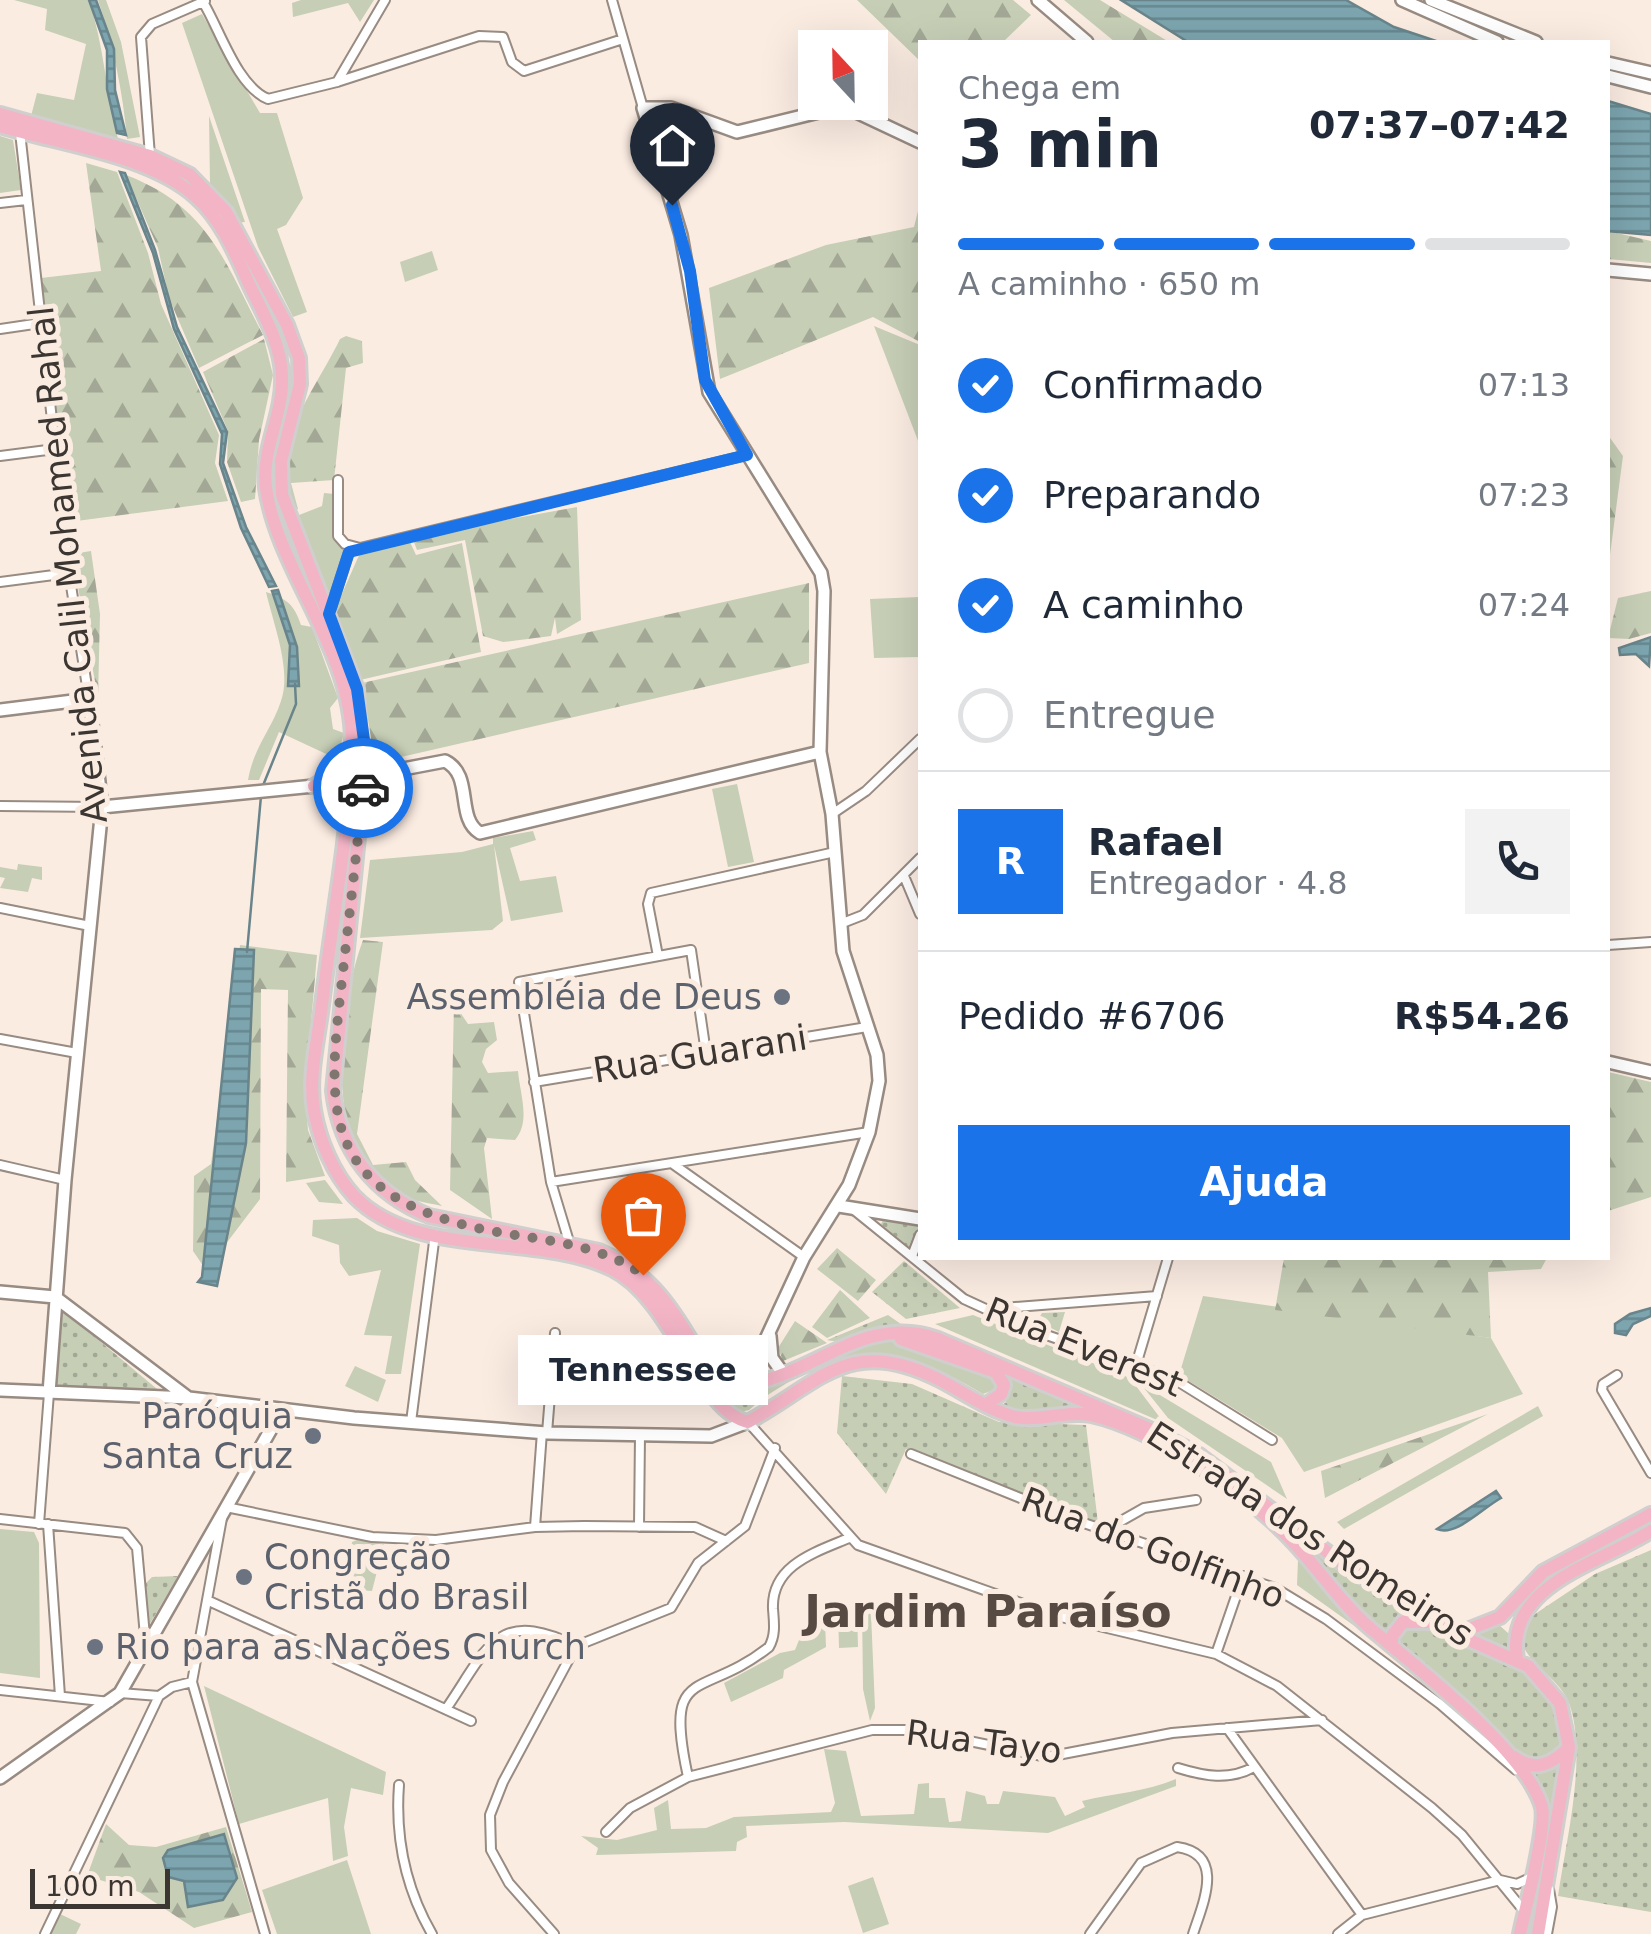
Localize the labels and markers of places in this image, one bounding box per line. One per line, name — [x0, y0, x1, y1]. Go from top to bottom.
pin — [630, 103, 715, 206]
place label: Assembléia de Deus — [406, 977, 762, 1017]
marker: Assembléia de Deus — [771, 986, 793, 1008]
pin — [601, 1173, 686, 1276]
callout: Tennessee — [518, 1335, 768, 1405]
place label: Paróquia Santa Cruz — [101, 1396, 293, 1476]
marker: Paróquia Santa Cruz — [302, 1425, 324, 1447]
place label: Congreção Cristã do Brasil — [264, 1537, 529, 1617]
marker: Congreção Cristã do Brasil — [233, 1566, 255, 1588]
place label: Rio para as Nações Church — [115, 1627, 586, 1667]
marker: Rio para as Nações Church — [84, 1636, 106, 1658]

